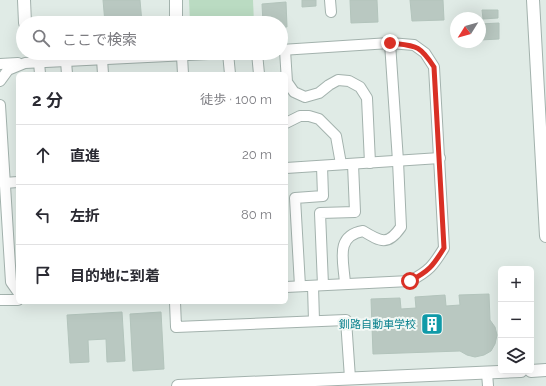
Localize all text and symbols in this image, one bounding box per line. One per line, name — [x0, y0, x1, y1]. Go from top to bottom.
north arrow — [450, 12, 486, 48]
search box — [16, 16, 288, 60]
icon: search — [30, 27, 52, 49]
text: ここで検索 — [62, 31, 137, 49]
route end — [381, 34, 399, 52]
text: 2 分 — [32, 90, 63, 110]
text: 徒歩 · 100 m — [200, 92, 272, 107]
icon: ahead — [32, 144, 54, 166]
text: 直進 — [70, 147, 100, 165]
text: 20 m — [242, 147, 272, 162]
icon: left — [32, 204, 54, 226]
text: 左折 — [70, 207, 100, 225]
text: 80 m — [241, 207, 272, 222]
icon: arrive — [32, 264, 54, 286]
map controls — [498, 266, 534, 374]
button: + — [498, 266, 534, 302]
text: 目的地に到着 — [70, 267, 160, 285]
route start — [401, 272, 419, 290]
button: − — [498, 302, 534, 338]
building icon: 釧路自動車学校 — [419, 311, 445, 337]
place label: 釧路自動車学校 — [339, 318, 416, 331]
button: layers — [498, 338, 534, 374]

